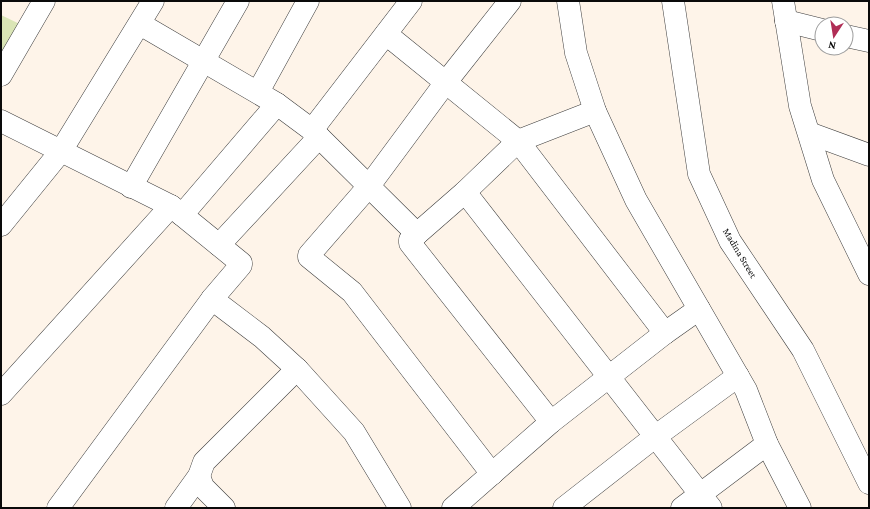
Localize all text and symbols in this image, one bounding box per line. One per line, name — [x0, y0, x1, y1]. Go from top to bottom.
north arrow — [814, 16, 854, 56]
text: N — [827, 39, 837, 52]
street label: Madina Street — [721, 226, 760, 280]

